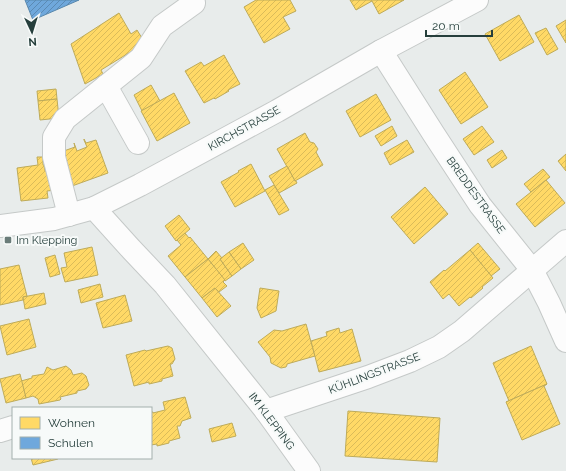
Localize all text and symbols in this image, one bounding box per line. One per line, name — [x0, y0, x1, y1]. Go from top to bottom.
north arrow — [12, 12, 52, 52]
scale bar — [426, 12, 492, 38]
text: 20 m — [432, 19, 460, 33]
text: N — [28, 35, 37, 48]
street label: KIRCHSTRASSE — [206, 103, 283, 154]
street label: BREDDESTRASSE — [443, 154, 508, 236]
place label: Im Klepping — [16, 234, 77, 247]
marker: Im Klepping — [3, 235, 13, 245]
street label: KÜHLINGSTRASSE — [327, 350, 422, 397]
street label: IM KLEPPING — [246, 390, 297, 453]
legend — [12, 407, 152, 459]
text: Wohnen — [48, 416, 95, 430]
text: Schulen — [48, 436, 93, 450]

